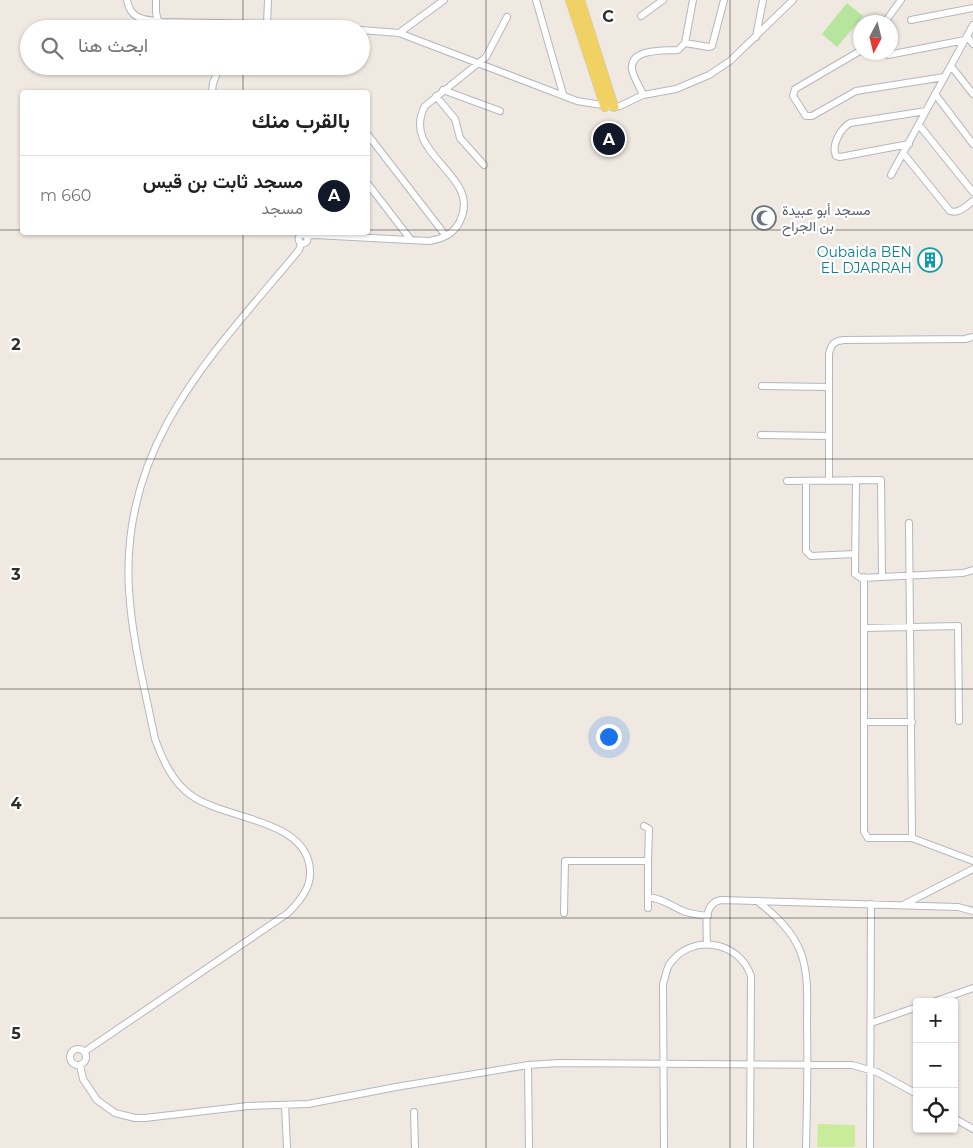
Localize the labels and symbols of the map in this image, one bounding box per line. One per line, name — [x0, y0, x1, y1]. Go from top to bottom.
text: C — [602, 7, 614, 26]
north arrow — [853, 15, 898, 60]
pin: A — [593, 120, 625, 158]
place label: مسجد أبو عبيدة بن الجراح — [782, 201, 870, 237]
mosque icon: مسجد أبو عبيدة بن الجراح — [751, 205, 777, 231]
place label: Oubaida BEN EL DJARRAH — [817, 243, 912, 277]
building icon: Oubaida BEN EL DJARRAH — [917, 247, 943, 273]
text: 2 — [11, 335, 21, 354]
text: 3 — [10, 565, 21, 584]
your location — [596, 724, 622, 750]
text: 4 — [10, 794, 22, 813]
text: 5 — [11, 1024, 21, 1043]

